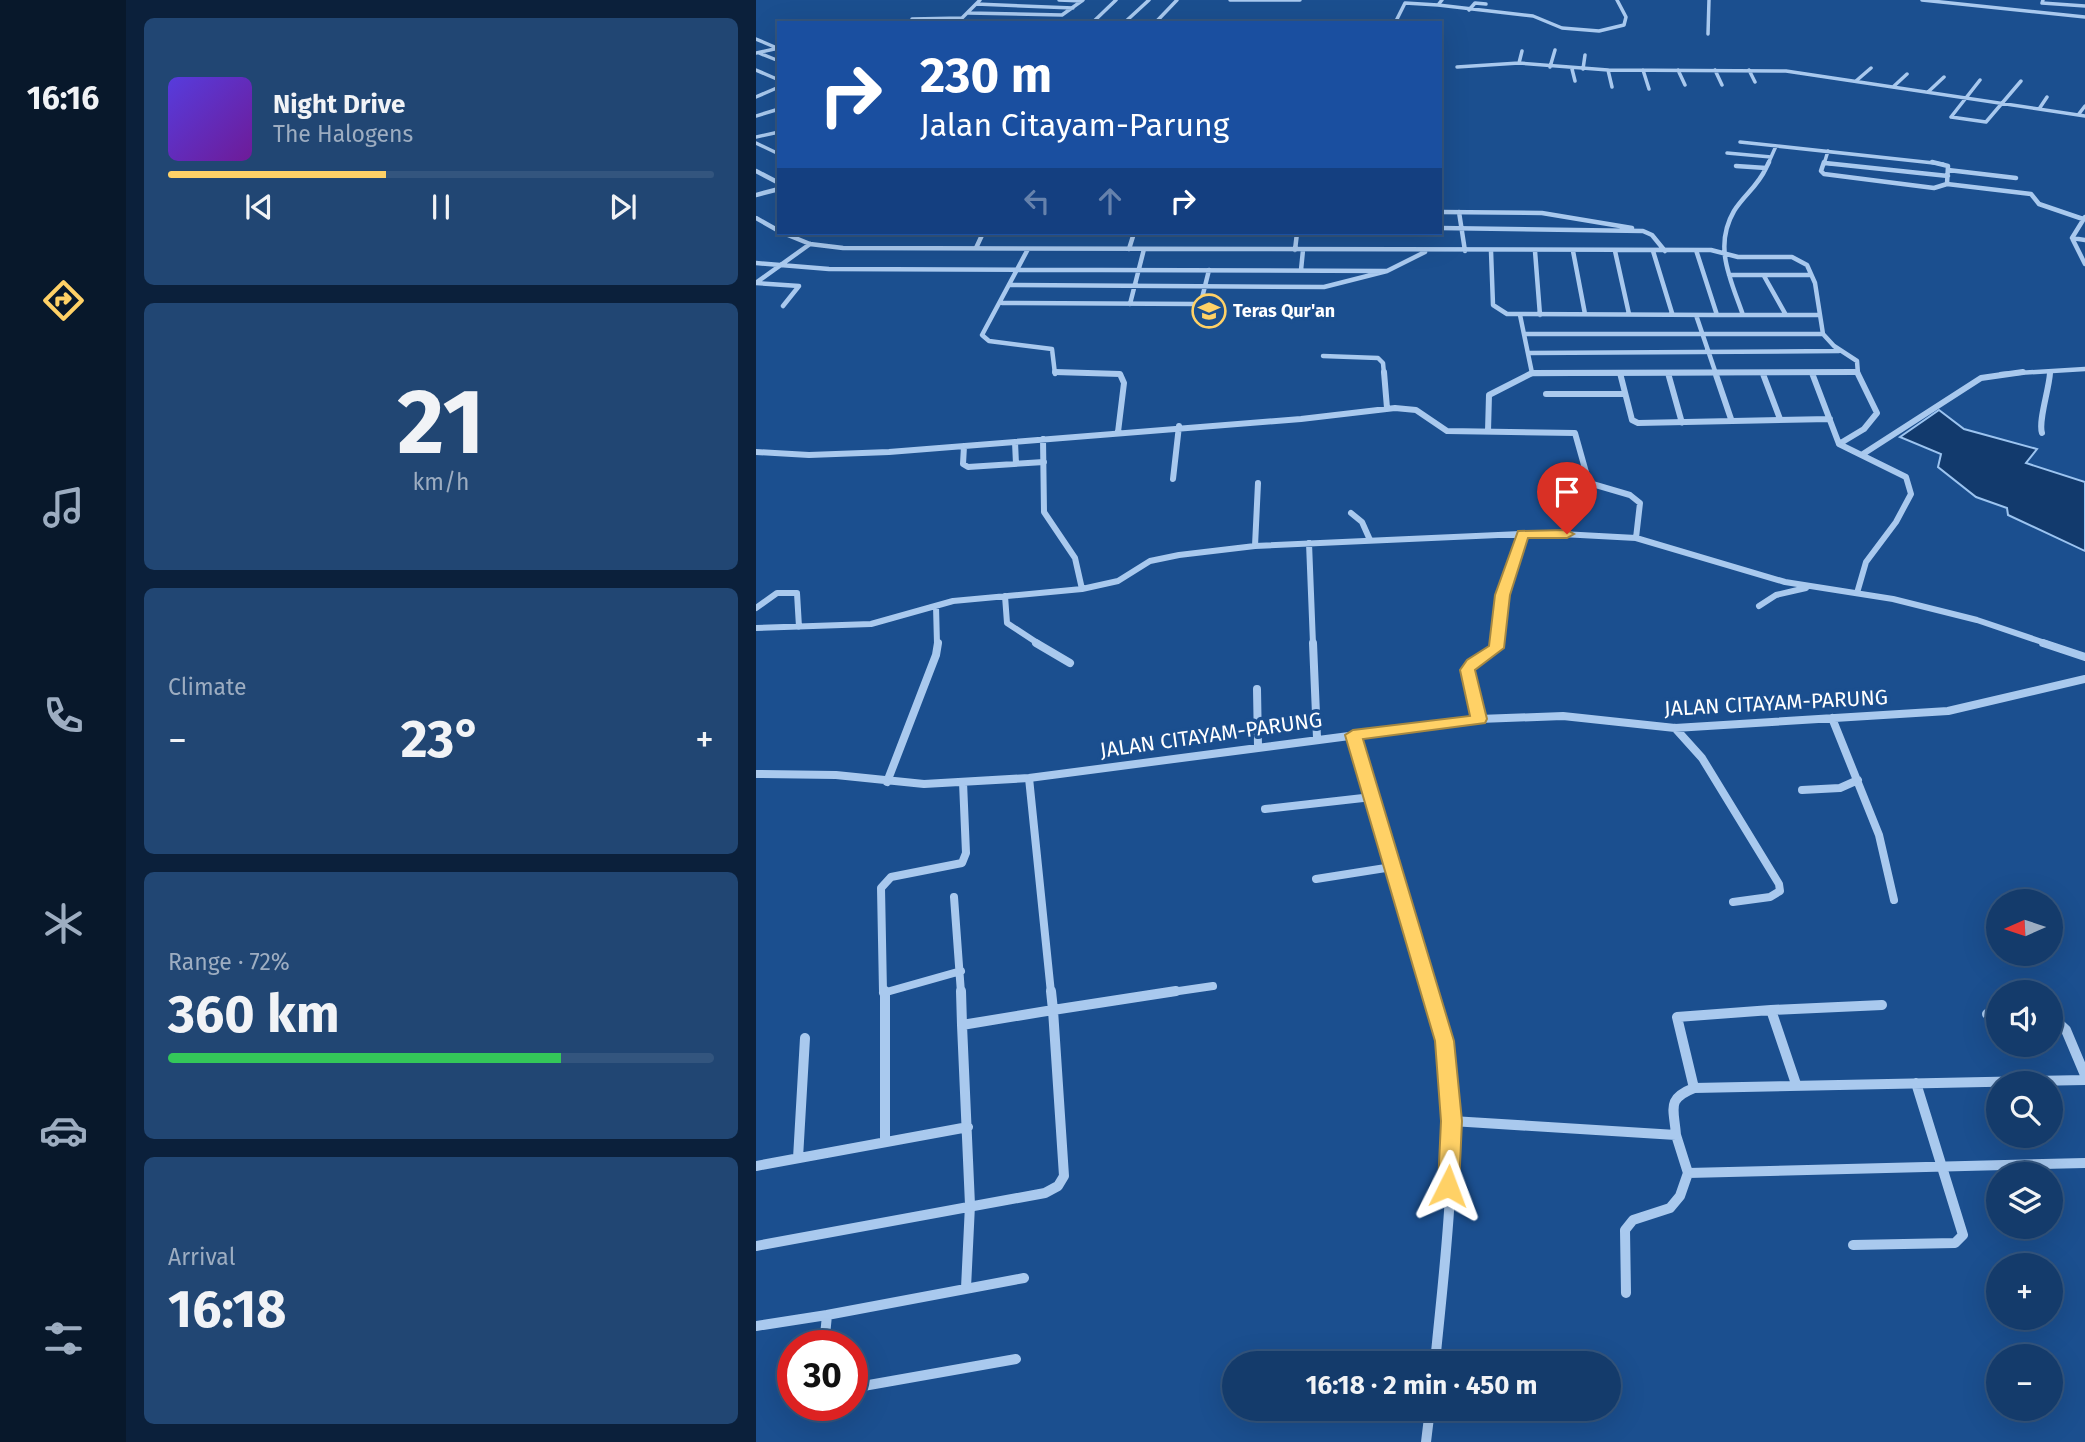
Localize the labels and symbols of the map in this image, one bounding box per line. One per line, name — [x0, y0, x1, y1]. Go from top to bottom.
school or university icon: Teras Qur'an — [1190, 292, 1228, 330]
place label: Teras Qur'an — [1233, 300, 1335, 322]
pin — [1537, 462, 1597, 534]
street label: JALAN CITAYAM-PARUNG — [1663, 684, 1889, 722]
street label: JALAN CITAYAM-PARUNG — [1098, 707, 1324, 763]
north arrow — [1986, 889, 2063, 966]
position arrow — [1411, 1149, 1485, 1223]
speed limit sign: 30 — [777, 1330, 868, 1421]

